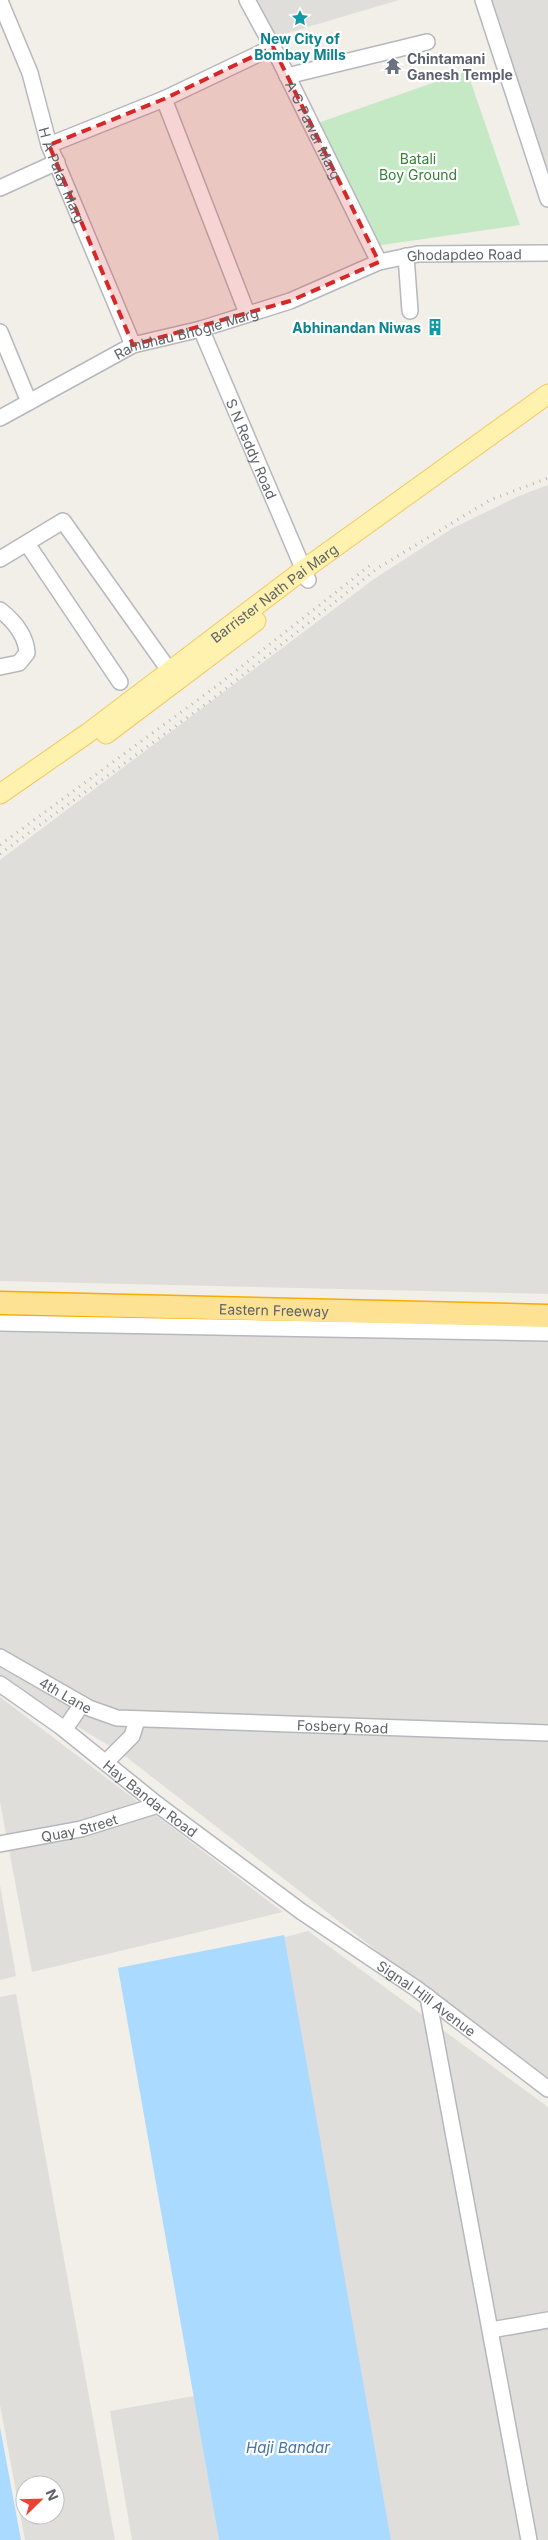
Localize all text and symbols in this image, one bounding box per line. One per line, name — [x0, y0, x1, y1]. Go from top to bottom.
place icon: New City of Bombay Mills — [290, 8, 310, 28]
place label: New City of Bombay Mills — [254, 30, 346, 63]
place label: Chintamani Ganesh Temple — [407, 50, 513, 83]
temple icon: Chintamani Ganesh Temple — [383, 56, 403, 76]
street label: A G Pawar Marg — [282, 78, 345, 182]
street label: H A Palay Marg — [36, 125, 89, 225]
park label: Batali Boy Ground — [379, 150, 457, 183]
street label: Ghodapdeo Road — [405, 245, 522, 265]
street label: Rambhau Bhogle Marg — [111, 303, 260, 362]
building icon: Abhinandan Niwas — [425, 317, 445, 337]
place label: Abhinandan Niwas — [292, 319, 421, 336]
street label: S N Reddy Road — [223, 396, 281, 501]
street label: Barrister Nath Pai Marg — [207, 540, 341, 646]
street label: Eastern Freeway — [219, 1300, 329, 1319]
street label: 4th Lane — [37, 1673, 95, 1717]
street label: Fosbery Road — [297, 1716, 389, 1736]
street label: Hay Bandar Road — [100, 1756, 201, 1840]
street label: Quay Street — [40, 1810, 120, 1845]
street label: Signal Hill Avenue — [374, 1956, 480, 2040]
water label: Haji Bandar — [246, 2438, 330, 2457]
north arrow — [15, 2475, 65, 2525]
text: N — [43, 2486, 62, 2503]

